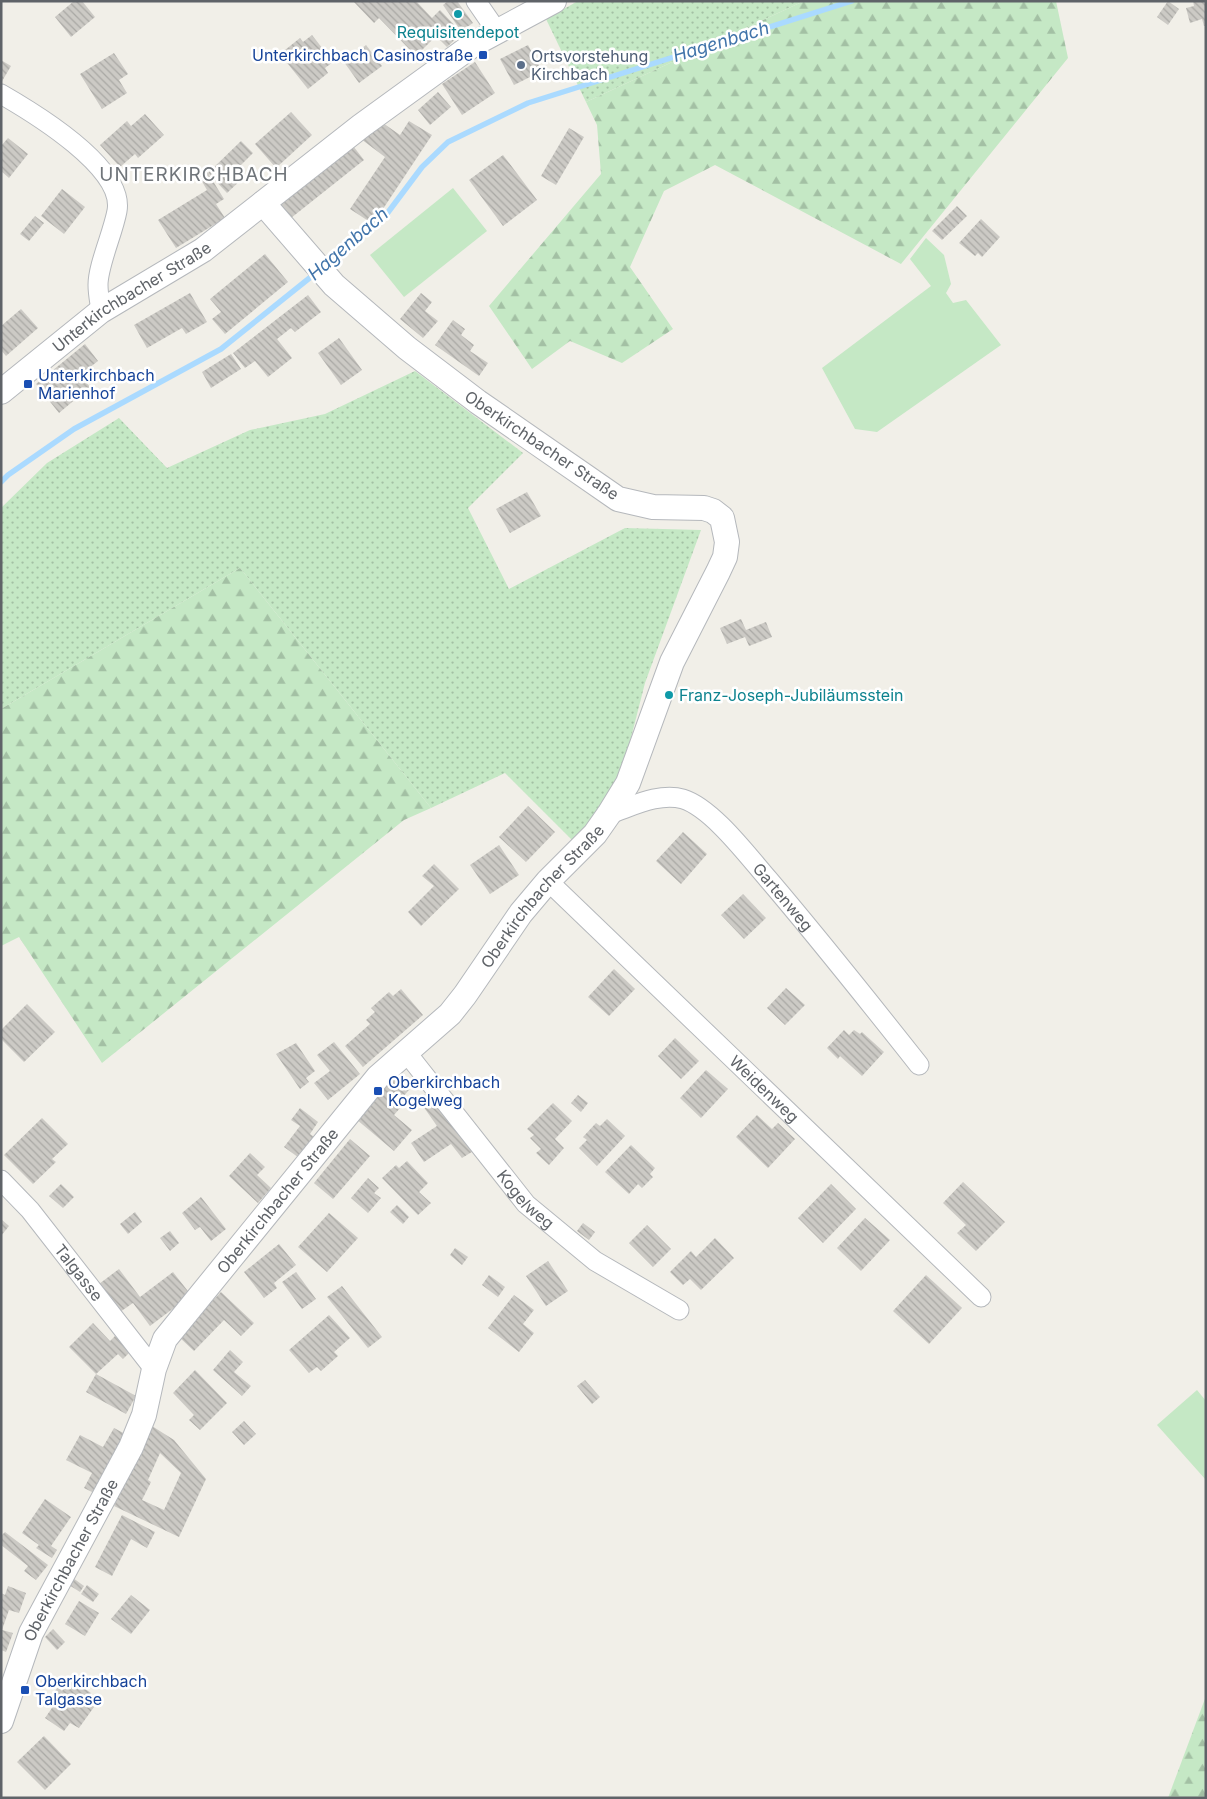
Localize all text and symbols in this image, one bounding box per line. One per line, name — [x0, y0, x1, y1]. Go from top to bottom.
marker: Requisitendepot — [452, 8, 464, 20]
water label: Hagenbach — [670, 17, 771, 66]
place label: Requisitendepot — [397, 22, 519, 42]
place label: Unterkirchbach Casinostraße — [252, 45, 473, 65]
place label: Ortsvorstehung Kirchbach — [531, 46, 648, 84]
marker: Unterkirchbach Casinostraße — [477, 49, 489, 61]
marker: Ortsvorstehung Kirchbach — [515, 59, 527, 71]
district label: UNTERKIRCHBACH — [99, 163, 289, 186]
water label: Hagenbach — [303, 203, 392, 284]
street label: Unterkirchbacher Straße — [48, 237, 215, 356]
place label: Unterkirchbach Marienhof — [38, 365, 155, 403]
marker: Unterkirchbach Marienhof — [22, 378, 34, 390]
street label: Oberkirchbacher Straße — [461, 386, 623, 504]
place label: Franz-Joseph-Jubiläumsstein — [679, 685, 904, 705]
marker: Franz-Joseph-Jubiläumsstein — [663, 689, 675, 701]
street label: Oberkirchbacher Straße — [476, 821, 608, 972]
street label: Gartenweg — [749, 859, 817, 935]
street label: Weidenweg — [725, 1051, 803, 1127]
place label: Oberkirchbach Kogelweg — [388, 1072, 500, 1110]
marker: Oberkirchbach Kogelweg — [372, 1085, 384, 1097]
street label: Oberkirchbacher Straße — [212, 1124, 343, 1277]
street label: Kogelweg — [493, 1166, 558, 1233]
street label: Talgasse — [50, 1240, 107, 1305]
street label: Oberkirchbacher Straße — [19, 1475, 122, 1644]
place label: Oberkirchbach Talgasse — [35, 1671, 147, 1709]
marker: Oberkirchbach Talgasse — [19, 1684, 31, 1696]

